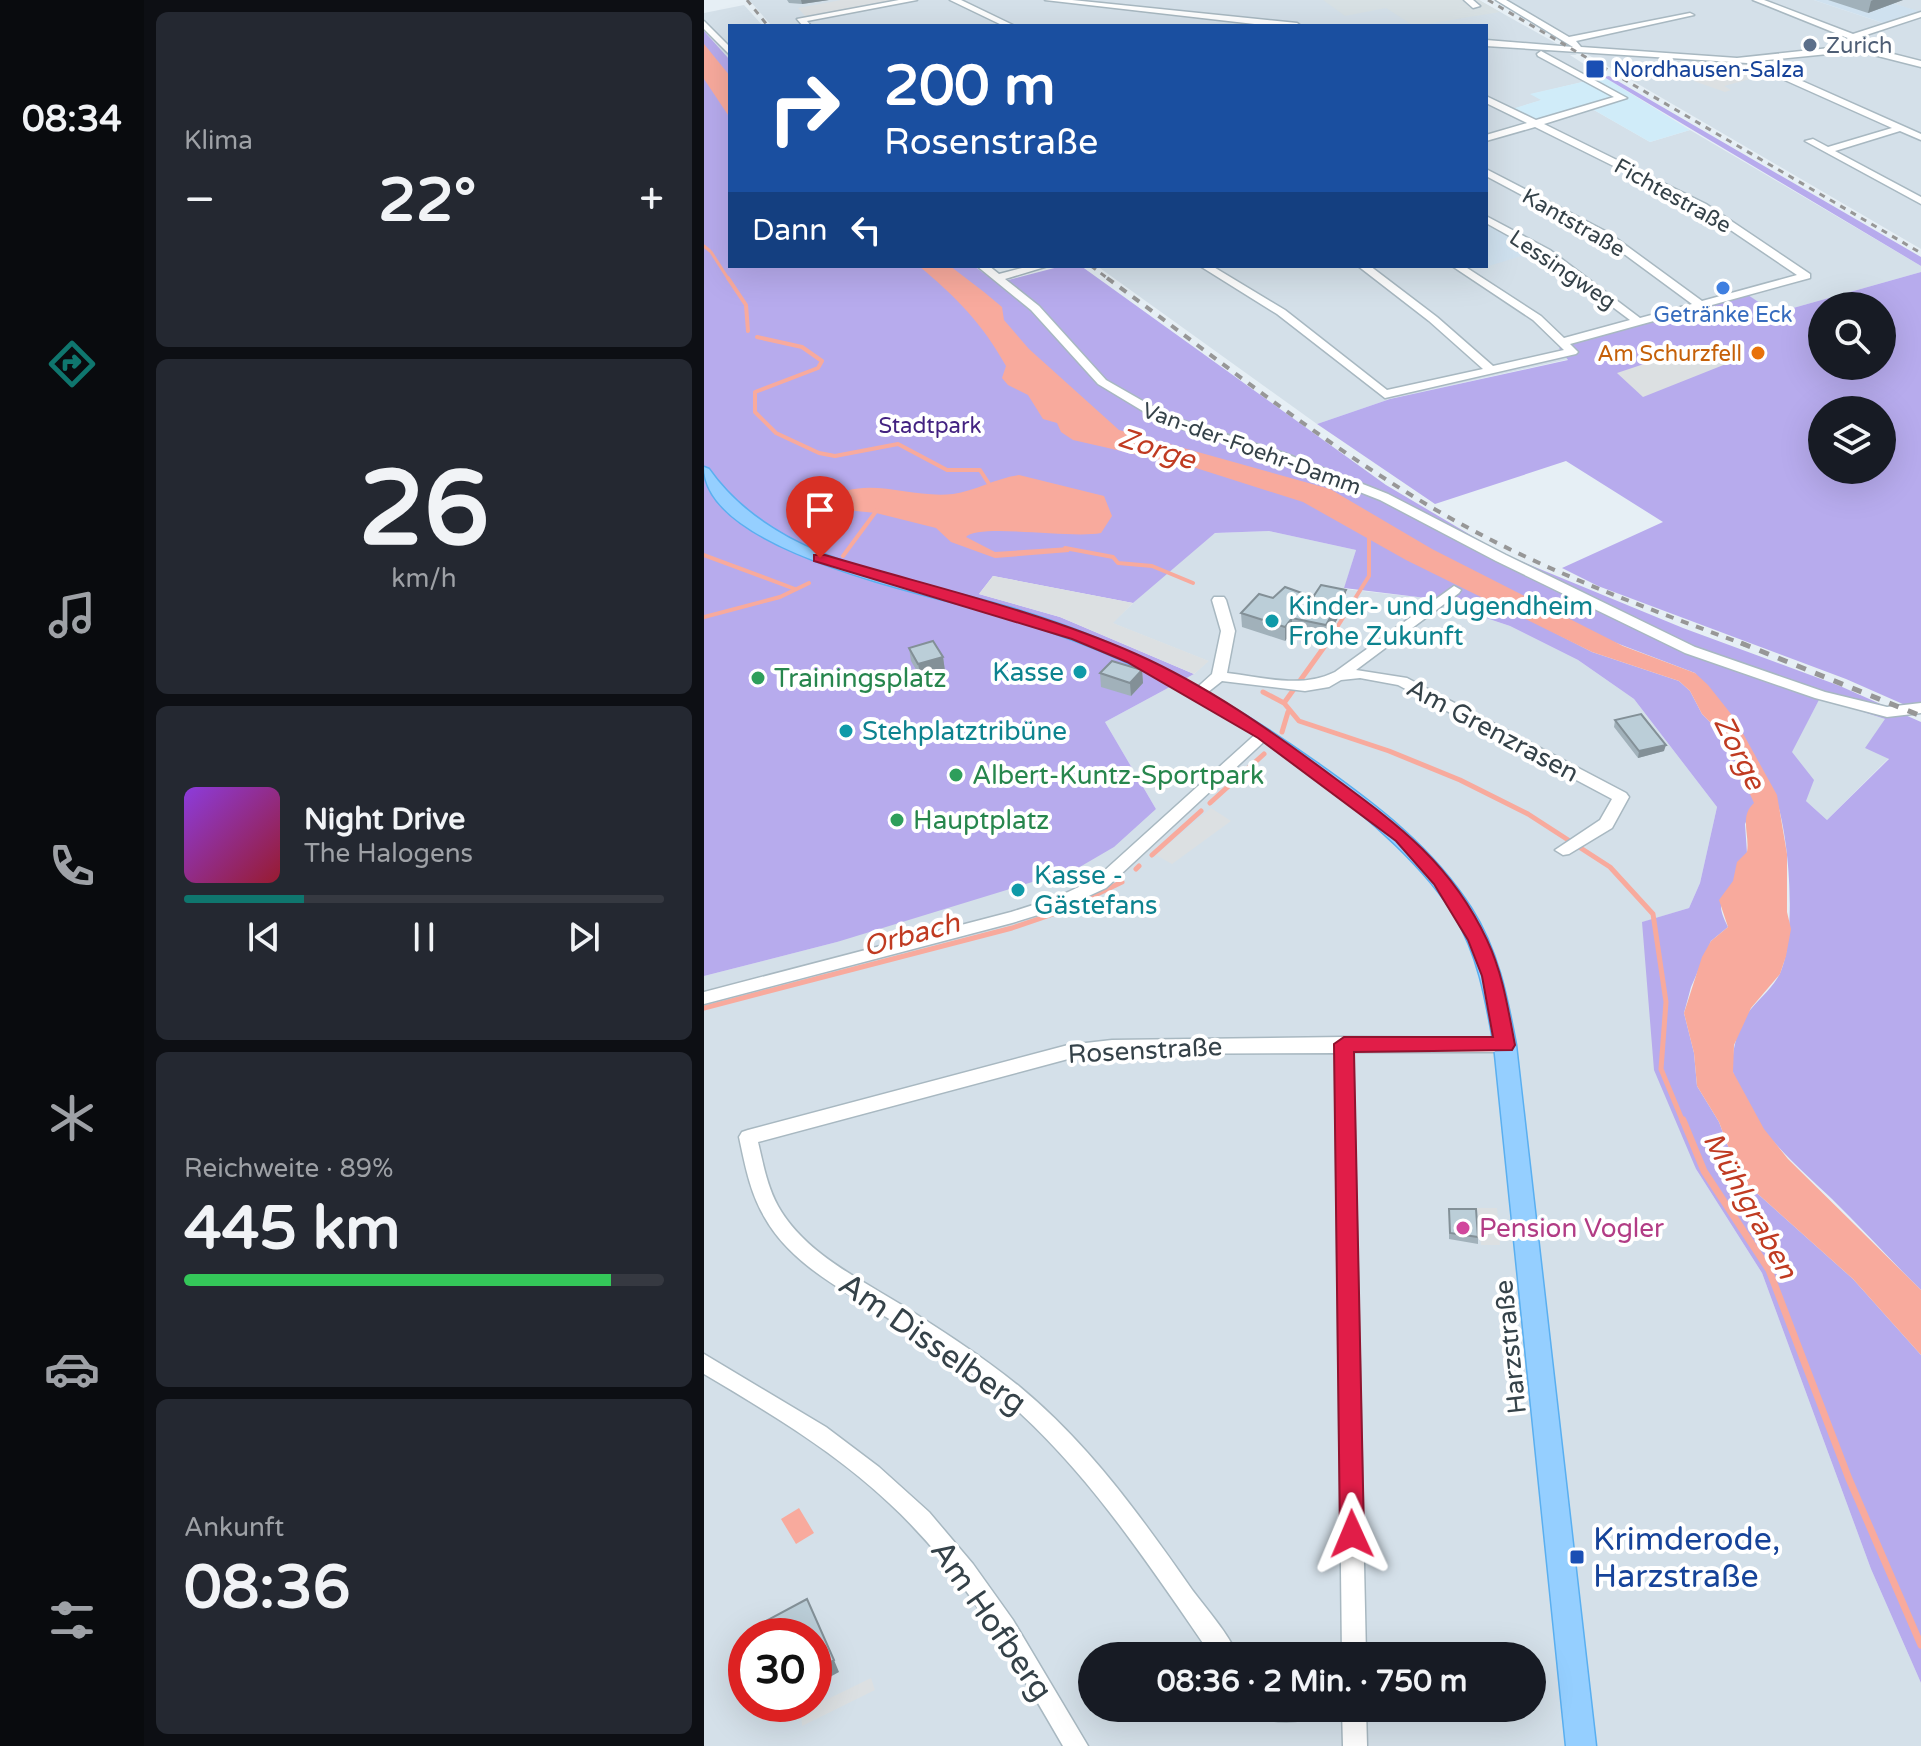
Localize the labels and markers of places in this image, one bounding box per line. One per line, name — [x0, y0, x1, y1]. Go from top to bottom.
place label: Zurich — [1826, 33, 1892, 59]
marker: Zurich — [1801, 36, 1819, 54]
place label: Nordhausen-Salza — [1613, 57, 1804, 83]
marker: Nordhausen-Salza — [1584, 58, 1606, 80]
marker: Getränke Eck — [1714, 279, 1732, 297]
place label: Getränke Eck — [1653, 302, 1793, 328]
place label: Am Schurzfell — [1597, 341, 1742, 367]
marker: Am Schurzfell — [1749, 344, 1767, 362]
pin — [786, 476, 854, 558]
place label: Kinder- und Jugendheim Frohe Zukunft — [1288, 591, 1593, 652]
marker: Kinder- und Jugendheim Frohe Zukunft — [1263, 612, 1281, 630]
place label: Kasse — [992, 657, 1064, 688]
place label: Trainingsplatz — [774, 663, 946, 694]
marker: Kasse — [1071, 663, 1089, 681]
marker: Trainingsplatz — [749, 669, 767, 687]
place label: Stehplatztribüne — [862, 716, 1067, 747]
marker: Stehplatztribüne — [837, 722, 855, 740]
place label: Albert-Kuntz-Sportpark — [972, 760, 1264, 791]
marker: Albert-Kuntz-Sportpark — [947, 766, 965, 784]
place label: Hauptplatz — [913, 805, 1049, 836]
marker: Hauptplatz — [888, 811, 906, 829]
place label: Kasse - Gästefans — [1034, 860, 1158, 921]
marker: Kasse - Gästefans — [1009, 881, 1027, 899]
place label: Pension Vogler — [1479, 1213, 1664, 1244]
marker: Pension Vogler — [1454, 1219, 1472, 1237]
place label: Krimderode, Harzstraße — [1593, 1521, 1780, 1596]
marker: Krimderode, Harzstraße — [1568, 1548, 1586, 1566]

